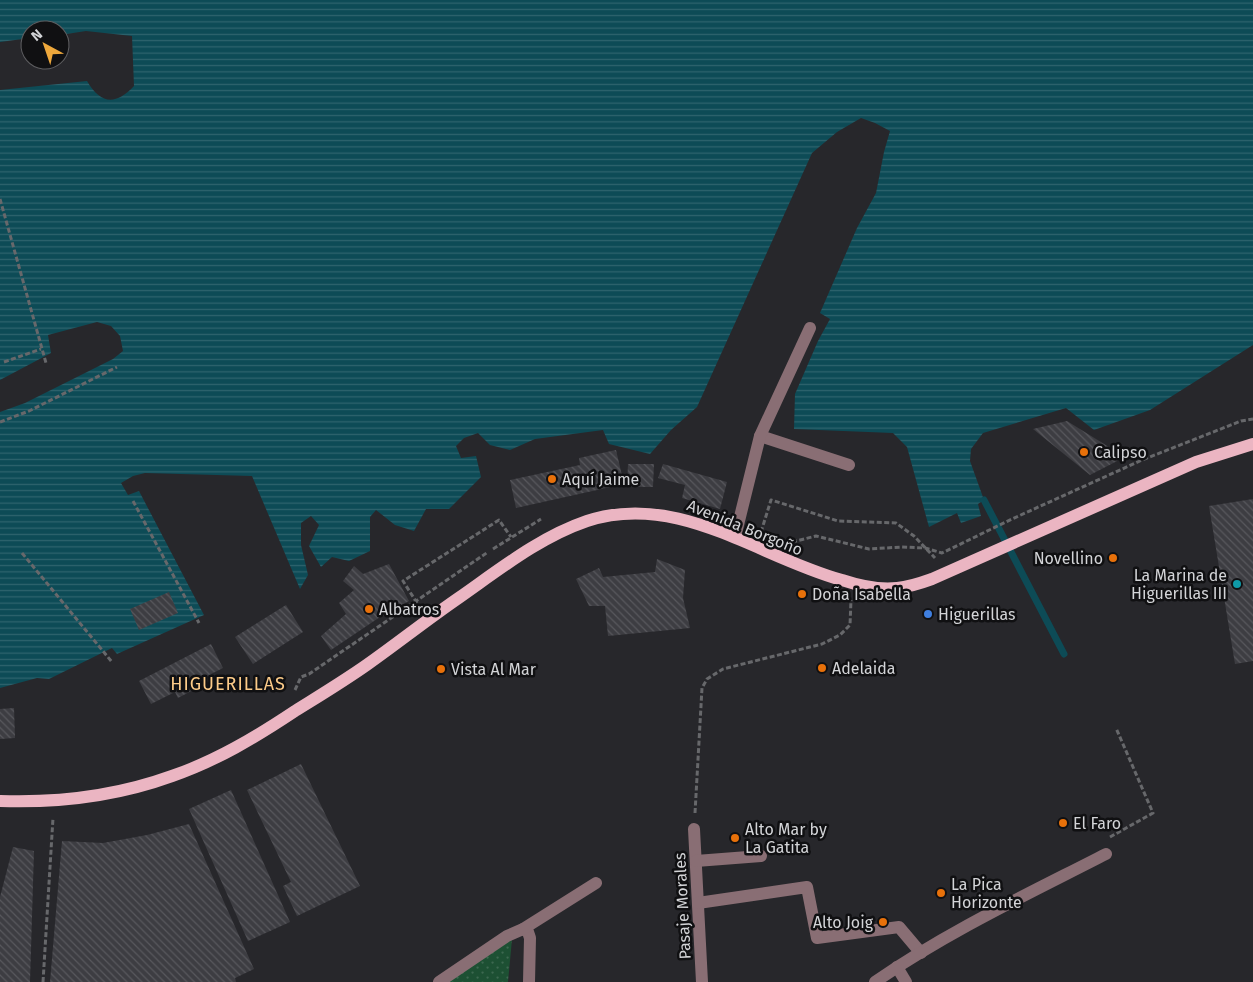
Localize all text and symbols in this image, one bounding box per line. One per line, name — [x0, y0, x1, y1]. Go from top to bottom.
north arrow — [20, 20, 70, 70]
text: N — [28, 26, 46, 45]
place label: Calipso — [1094, 443, 1147, 462]
marker: Calipso — [1078, 446, 1090, 458]
place label: Aquí Jaime — [562, 470, 639, 489]
marker: Aquí Jaime — [546, 473, 558, 485]
street label: Avenida Borgoño — [684, 496, 806, 559]
place label: Novellino — [1034, 549, 1103, 568]
marker: Novellino — [1107, 552, 1119, 564]
place label: La Marina de Higuerillas III — [1131, 566, 1227, 603]
marker: La Marina de Higuerillas III — [1231, 578, 1243, 590]
place label: Doña Isabella — [812, 585, 911, 604]
marker: Doña Isabella — [796, 588, 808, 600]
place label: Albatros — [379, 600, 439, 619]
marker: Albatros — [363, 603, 375, 615]
place label: Higuerillas — [938, 605, 1016, 624]
marker: Higuerillas — [922, 608, 934, 620]
place label: Adelaida — [832, 659, 896, 678]
place label: Vista Al Mar — [451, 660, 537, 679]
marker: Adelaida — [816, 662, 828, 674]
marker: Vista Al Mar — [435, 663, 447, 675]
district label: HIGUERILLAS — [170, 673, 286, 695]
place label: El Faro — [1073, 814, 1121, 833]
marker: El Faro — [1057, 817, 1069, 829]
place label: Alto Mar by La Gatita — [745, 820, 827, 857]
marker: Alto Mar by La Gatita — [729, 832, 741, 844]
street label: Pasaje Morales — [670, 852, 695, 960]
place label: La Pica Horizonte — [951, 875, 1022, 912]
marker: La Pica Horizonte — [935, 887, 947, 899]
place label: Alto Joig — [813, 913, 874, 932]
marker: Alto Joig — [877, 916, 889, 928]

